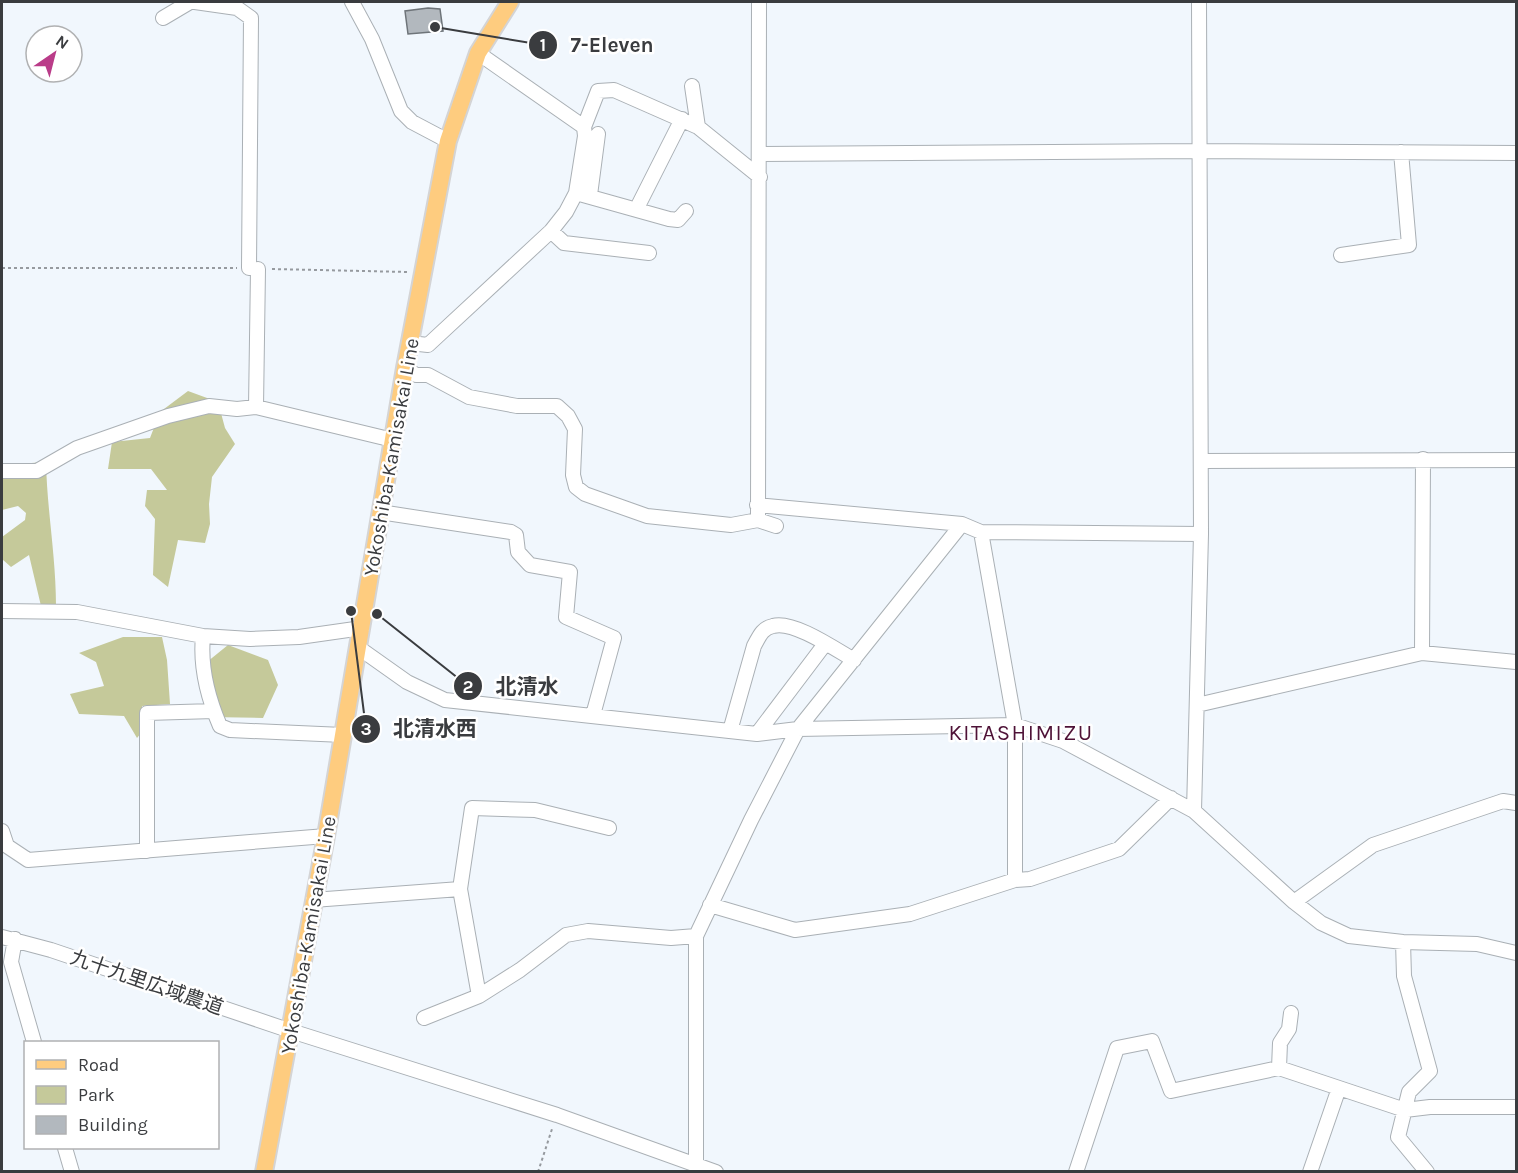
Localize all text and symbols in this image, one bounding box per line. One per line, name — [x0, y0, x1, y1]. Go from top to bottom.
north arrow — [24, 24, 84, 84]
callout: 7-Eleven — [528, 25, 666, 64]
text: N — [52, 31, 72, 53]
text: 7-Eleven — [570, 33, 654, 57]
text: 1 — [540, 34, 546, 56]
street label: Yokoshiba-Kamisakai Line — [359, 336, 424, 578]
callout: 北清水 — [453, 667, 570, 706]
text: 北清水 — [496, 675, 559, 699]
text: 2 — [463, 676, 473, 698]
callout: 北清水西 — [351, 709, 489, 748]
text: 北清水西 — [393, 717, 477, 741]
text: 3 — [360, 718, 372, 740]
district label: KITASHIMIZU — [948, 720, 1094, 746]
street label: Yokoshiba-Kamisakai Line — [276, 814, 341, 1056]
street label: 九十九里広域農道 — [67, 946, 226, 1019]
legend — [24, 1041, 219, 1149]
text: Road — [78, 1054, 119, 1076]
text: Park — [78, 1084, 115, 1106]
text: Building — [78, 1114, 148, 1136]

